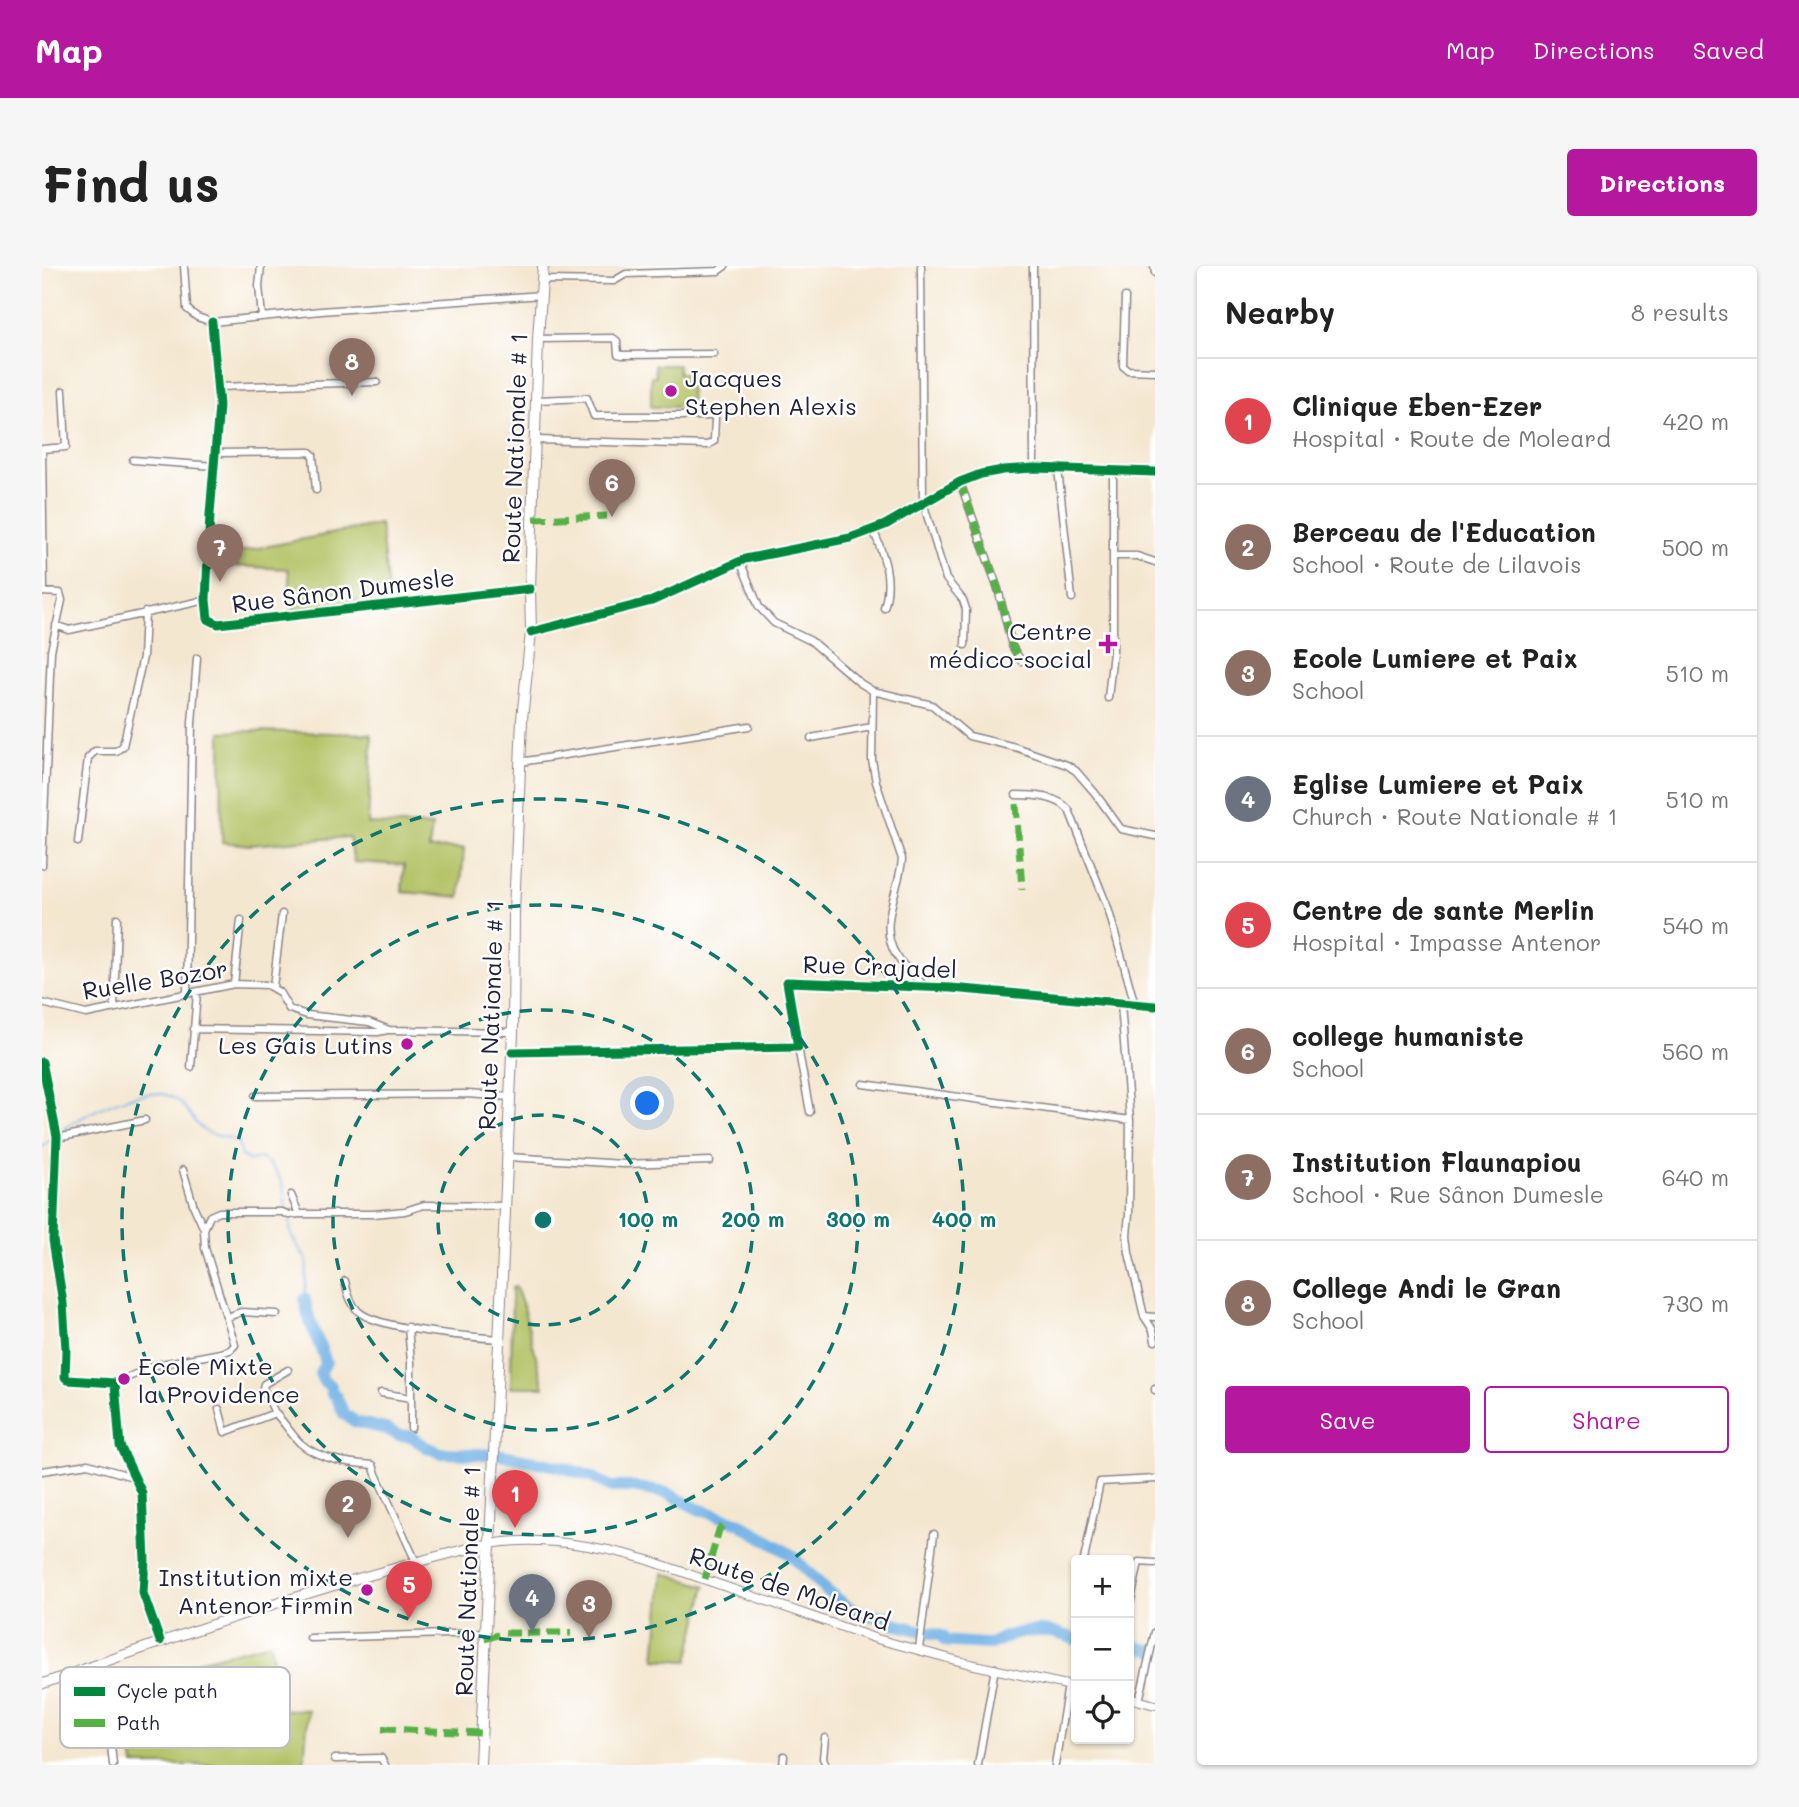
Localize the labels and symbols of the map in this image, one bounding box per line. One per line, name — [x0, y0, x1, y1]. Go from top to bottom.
street label: Route Nationale # 1 — [494, 332, 534, 564]
pin: 8 — [329, 338, 375, 396]
place label: Jacques Stephen Alexis — [685, 362, 857, 421]
marker: Jacques Stephen Alexis — [663, 383, 679, 399]
pin: 6 — [589, 459, 635, 517]
pin: 7 — [197, 524, 243, 582]
street label: Rue Sânon Dumesle — [230, 561, 456, 619]
place label: Centre médico-social — [929, 615, 1092, 674]
marker: Centre médico-social — [1098, 634, 1118, 654]
street label: Route Nationale # 1 — [470, 899, 510, 1131]
street label: Rue Crajadel — [802, 948, 958, 984]
street label: Ruelle Bozor — [80, 952, 230, 1006]
place label: Les Gais Lutins — [218, 1029, 393, 1060]
marker: Les Gais Lutins — [399, 1036, 415, 1052]
your location — [630, 1086, 664, 1120]
text: 100 m — [618, 1205, 678, 1232]
text: 200 m — [722, 1205, 784, 1232]
text: 300 m — [826, 1205, 890, 1232]
text: 400 m — [932, 1205, 996, 1232]
centre of rings — [531, 1208, 555, 1232]
place label: Ecole Mixte la Providence — [138, 1350, 300, 1409]
marker: Ecole Mixte la Providence — [116, 1371, 132, 1387]
street label: Route Nationale # 1 — [447, 1465, 487, 1697]
pin: 1 — [492, 1470, 538, 1528]
pin: 2 — [325, 1480, 371, 1538]
street label: Route de Moleard — [686, 1539, 894, 1637]
place label: Institution mixte Antenor Firmin — [159, 1561, 353, 1620]
pin: 5 — [386, 1561, 432, 1619]
pin: 4 — [509, 1574, 555, 1632]
pin: 3 — [566, 1580, 612, 1638]
marker: Institution mixte Antenor Firmin — [359, 1582, 375, 1598]
legend — [60, 1667, 290, 1748]
text: Cycle path — [117, 1678, 217, 1703]
text: Path — [117, 1710, 160, 1735]

